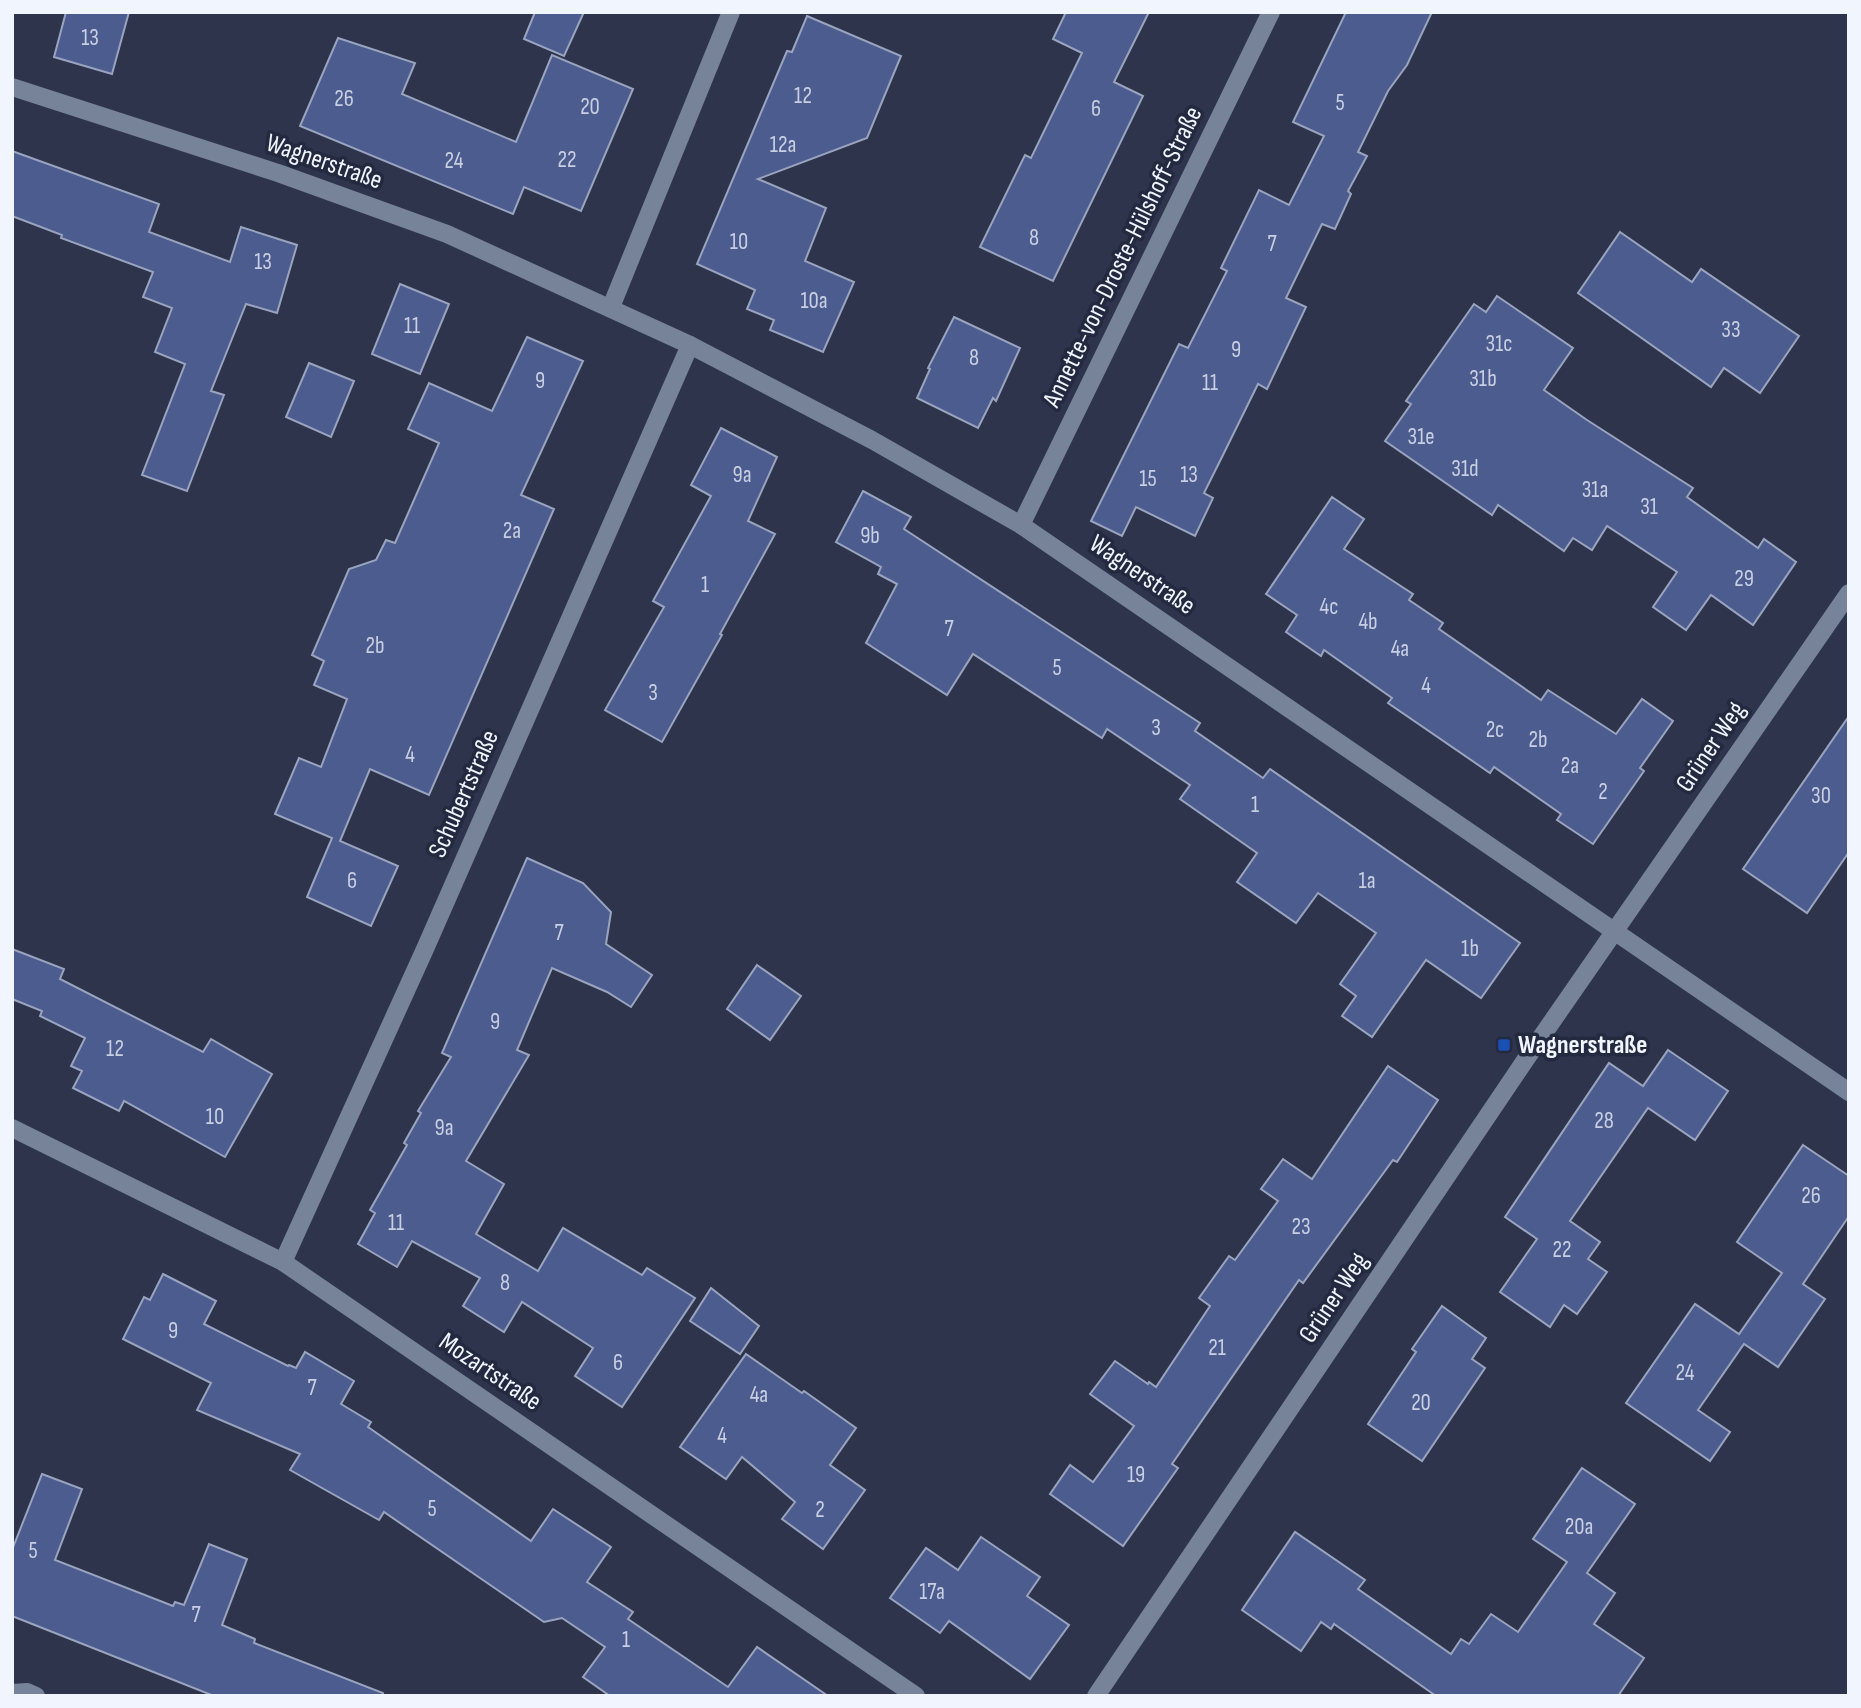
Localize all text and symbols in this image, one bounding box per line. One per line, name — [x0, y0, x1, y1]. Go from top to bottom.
house number: 13 — [81, 24, 99, 52]
house number: 12 — [794, 82, 812, 110]
house number: 26 — [334, 85, 354, 113]
house number: 5 — [1335, 89, 1345, 117]
house number: 20 — [580, 93, 600, 121]
house number: 6 — [1091, 95, 1101, 123]
street label: Annette-von-Droste-Hülshoff-Straße — [1036, 102, 1209, 413]
street label: Wagnerstraße — [262, 128, 386, 196]
house number: 12a — [770, 131, 796, 159]
house number: 22 — [558, 146, 576, 174]
house number: 24 — [445, 147, 464, 175]
house number: 8 — [1029, 224, 1039, 252]
house number: 10 — [730, 228, 748, 256]
house number: 7 — [1267, 230, 1277, 258]
house number: 13 — [254, 248, 272, 276]
house number: 10a — [800, 287, 828, 315]
house number: 11 — [404, 312, 420, 340]
house number: 33 — [1721, 316, 1741, 344]
house number: 31c — [1486, 330, 1512, 358]
house number: 9 — [1231, 336, 1241, 364]
house number: 8 — [969, 344, 979, 372]
house number: 31b — [1469, 365, 1497, 393]
house number: 9 — [535, 367, 545, 395]
house number: 11 — [1202, 369, 1218, 397]
house number: 31e — [1408, 423, 1434, 451]
house number: 31d — [1451, 455, 1479, 483]
house number: 9a — [732, 461, 752, 489]
house number: 13 — [1180, 461, 1198, 489]
house number: 15 — [1139, 465, 1157, 493]
house number: 31a — [1582, 476, 1608, 504]
house number: 31 — [1640, 493, 1658, 521]
house number: 2a — [503, 517, 521, 545]
house number: 9b — [860, 522, 880, 550]
street label: Wagnerstraße — [1083, 528, 1201, 622]
house number: 29 — [1734, 565, 1754, 593]
house number: 1 — [701, 571, 709, 599]
house number: 4c — [1320, 593, 1338, 621]
house number: 4b — [1358, 608, 1378, 636]
house number: 7 — [944, 615, 954, 643]
house number: 2b — [365, 632, 385, 660]
house number: 4a — [1391, 635, 1409, 663]
house number: 5 — [1052, 654, 1062, 682]
house number: 4 — [1421, 672, 1431, 700]
house number: 3 — [648, 679, 658, 707]
street label: Grüner Weg — [1670, 696, 1752, 798]
house number: 3 — [1151, 714, 1161, 742]
house number: 2c — [1486, 716, 1504, 744]
street label: Schubertstraße — [422, 726, 506, 862]
house number: 2b — [1528, 726, 1548, 754]
house number: 4 — [405, 741, 415, 769]
house number: 2a — [1561, 752, 1579, 780]
house number: 2 — [1598, 778, 1608, 806]
house number: 30 — [1811, 782, 1831, 810]
house number: 1 — [1251, 791, 1259, 819]
house number: 6 — [347, 867, 357, 895]
house number: 1a — [1358, 867, 1376, 895]
house number: 7 — [554, 919, 564, 947]
house number: 1b — [1461, 935, 1479, 963]
house number: 9 — [490, 1008, 500, 1036]
place label: Wagnerstraße — [1518, 1030, 1647, 1061]
house number: 12 — [106, 1035, 124, 1063]
marker: Wagnerstraße — [1496, 1037, 1512, 1053]
house number: 10 — [206, 1103, 224, 1131]
house number: 28 — [1594, 1107, 1614, 1135]
house number: 9a — [434, 1114, 454, 1142]
house number: 26 — [1801, 1182, 1821, 1210]
house number: 11 — [388, 1209, 404, 1237]
house number: 23 — [1291, 1213, 1311, 1241]
house number: 22 — [1553, 1236, 1571, 1264]
street label: Grüner Weg — [1293, 1247, 1375, 1349]
house number: 8 — [500, 1269, 510, 1297]
house number: 9 — [168, 1317, 178, 1345]
street label: Mozartstraße — [433, 1327, 547, 1417]
house number: 21 — [1208, 1334, 1226, 1362]
house number: 6 — [613, 1349, 623, 1377]
house number: 24 — [1676, 1359, 1695, 1387]
house number: 7 — [307, 1374, 317, 1402]
house number: 4a — [750, 1381, 768, 1409]
house number: 20 — [1411, 1389, 1431, 1417]
house number: 4 — [717, 1422, 727, 1450]
house number: 19 — [1127, 1461, 1145, 1489]
house number: 5 — [427, 1495, 437, 1523]
house number: 2 — [815, 1496, 825, 1524]
house number: 20a — [1565, 1513, 1593, 1541]
house number: 5 — [28, 1537, 38, 1565]
house number: 17a — [919, 1578, 945, 1606]
house number: 7 — [191, 1601, 201, 1629]
house number: 1 — [622, 1626, 630, 1654]

